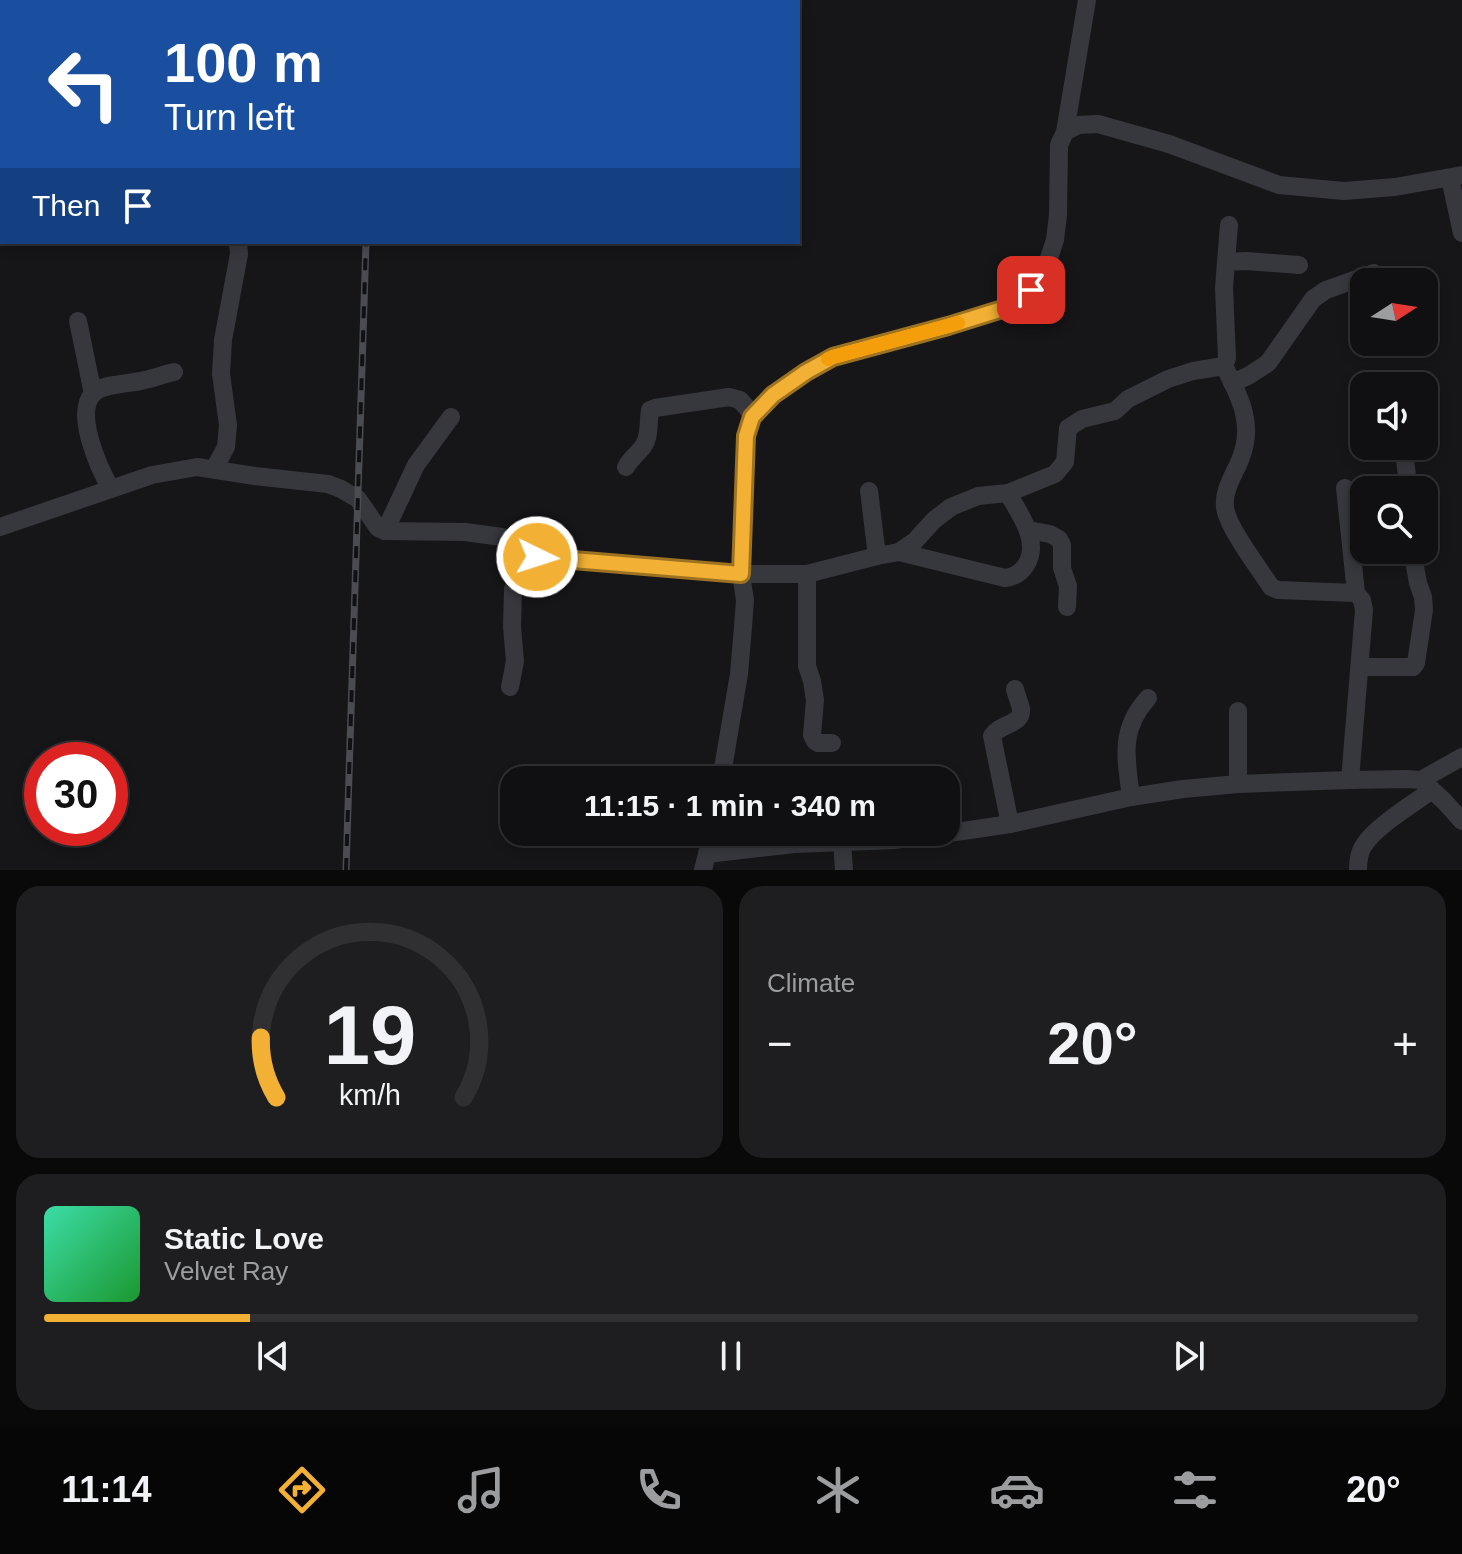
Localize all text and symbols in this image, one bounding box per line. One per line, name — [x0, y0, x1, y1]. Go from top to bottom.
text: 100 m — [164, 31, 323, 94]
icon: left — [32, 32, 136, 136]
text: Turn left — [164, 97, 295, 138]
icon: arrive — [116, 184, 160, 228]
text: Then — [32, 189, 100, 222]
pin — [997, 256, 1065, 324]
icon: arrive — [1009, 268, 1053, 312]
north arrow — [1350, 268, 1438, 356]
map controls — [1350, 268, 1438, 564]
button: sound — [1350, 372, 1438, 460]
button: search — [1350, 476, 1438, 564]
position arrow — [495, 515, 579, 599]
speed limit sign: 30 — [24, 742, 128, 846]
text: 11:15 · 1 min · 340 m — [584, 789, 876, 822]
text: Climate — [767, 968, 855, 998]
text: 19 — [323, 989, 416, 1082]
text: 20° — [1047, 1010, 1138, 1077]
text: − — [767, 1019, 793, 1068]
text: + — [1392, 1019, 1418, 1068]
text: km/h — [339, 1079, 400, 1111]
text: Static Love — [164, 1222, 324, 1255]
text: Velvet Ray — [164, 1256, 288, 1286]
icon: previous — [251, 1334, 295, 1378]
icon: pause — [709, 1334, 753, 1378]
icon: next — [1167, 1334, 1211, 1378]
icon: directions — [274, 1462, 330, 1518]
icon: music — [453, 1462, 509, 1518]
icon: phone — [631, 1462, 687, 1518]
icon: climate — [810, 1462, 866, 1518]
icon: car — [989, 1462, 1045, 1518]
icon: filters — [1167, 1462, 1223, 1518]
text: 11:14 — [61, 1469, 151, 1510]
text: 20° — [1346, 1469, 1401, 1510]

